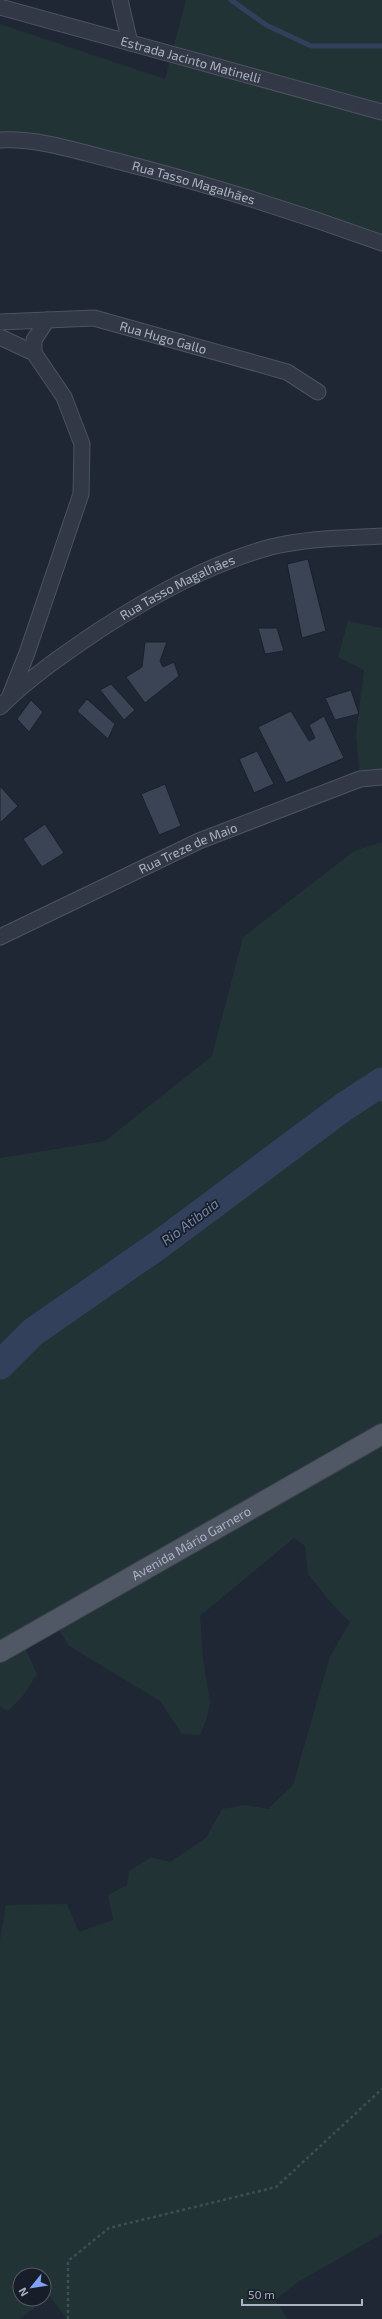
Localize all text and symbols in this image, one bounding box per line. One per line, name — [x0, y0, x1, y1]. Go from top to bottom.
street label: Estrada Jacinto Matinelli — [119, 33, 263, 86]
street label: Rua Tasso Magalhães — [130, 157, 257, 208]
street label: Rua Hugo Gallo — [118, 318, 209, 357]
street label: Rua Tasso Magalhães — [117, 551, 237, 623]
street label: Rua Treze de Maio — [136, 819, 240, 877]
water label: Rio Atibaia — [158, 1194, 222, 1249]
street label: Avenida Mário Garnero — [129, 1503, 254, 1583]
north arrow — [12, 2267, 52, 2307]
scale bar — [242, 2281, 362, 2307]
text: N — [15, 2286, 31, 2299]
text: 50 m — [248, 2287, 275, 2301]

